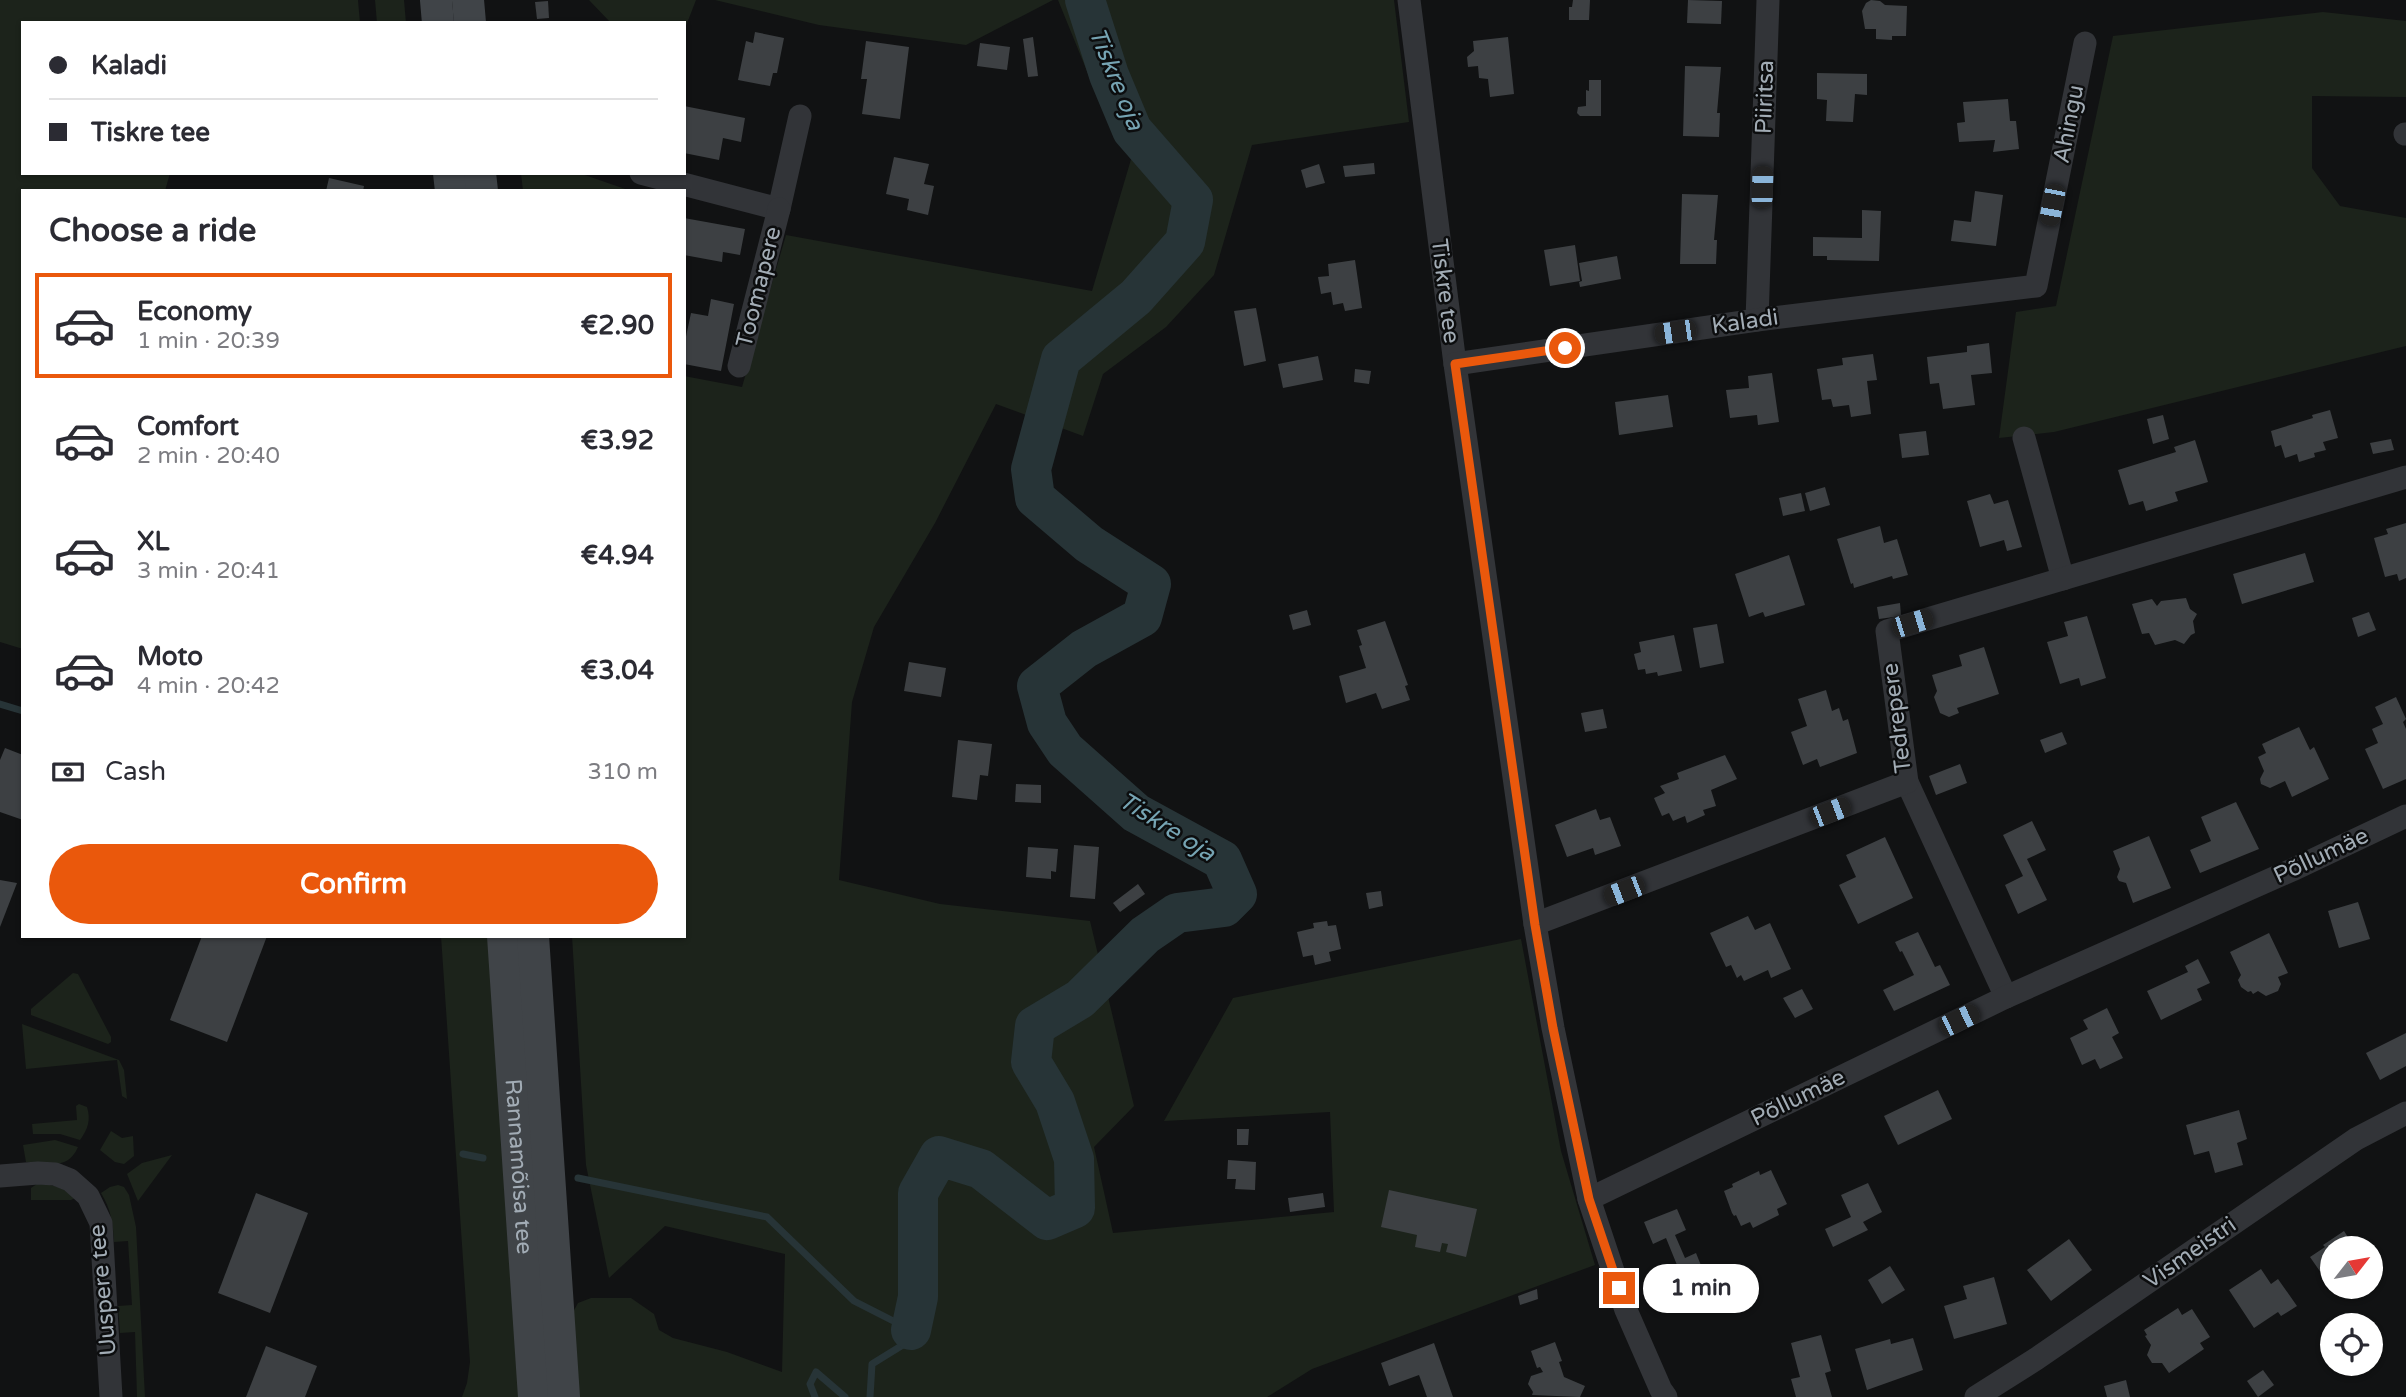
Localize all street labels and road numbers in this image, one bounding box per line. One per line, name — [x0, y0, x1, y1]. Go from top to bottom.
street label: Piiritsa — [1750, 60, 1780, 134]
street label: Ahingu — [2048, 82, 2090, 166]
street label: Toomapere — [730, 224, 788, 350]
street label: Tiskre tee — [1425, 237, 1465, 345]
street label: Kaladi — [1710, 303, 1780, 341]
street label: Tedrepere — [1876, 661, 1918, 775]
street label: Põllumäe — [2269, 822, 2373, 890]
street label: Põllumäe — [1746, 1063, 1850, 1133]
street label: Rannamõisa tee — [499, 1078, 538, 1255]
street label: Vismeistri — [2138, 1211, 2242, 1295]
street label: Uuspere tee — [83, 1223, 123, 1357]

